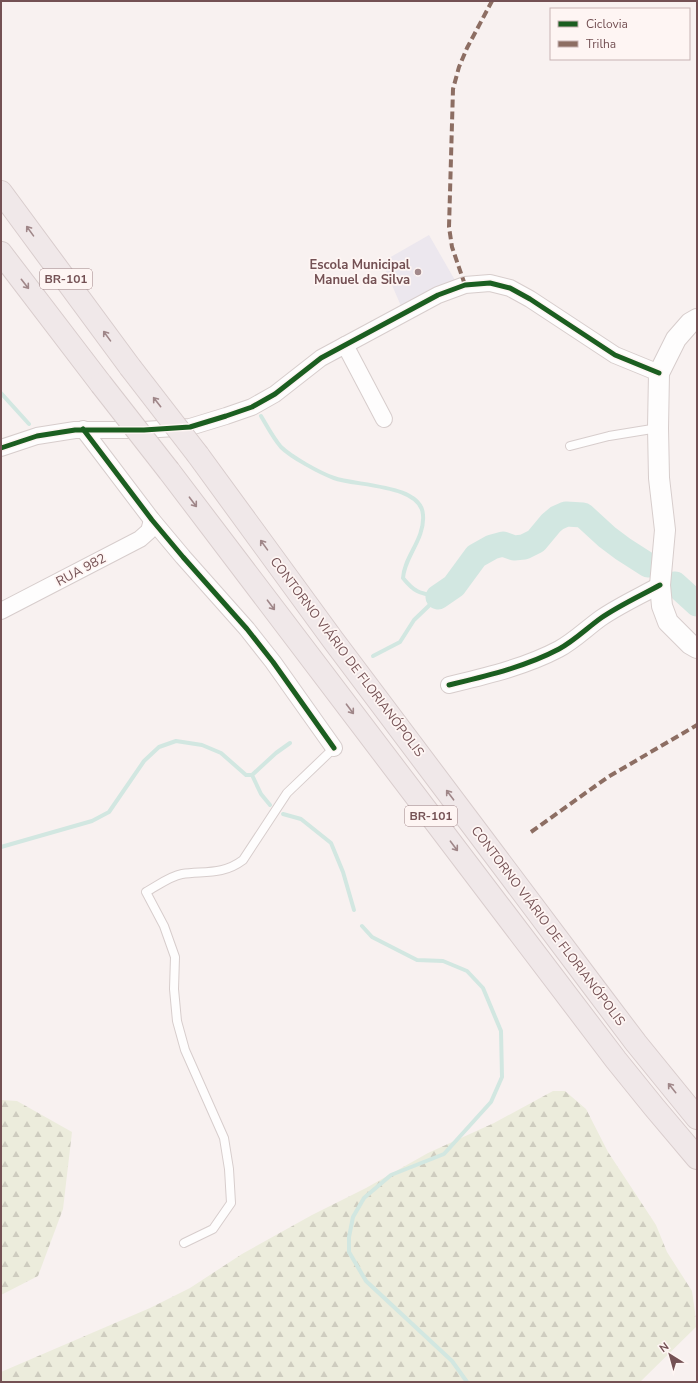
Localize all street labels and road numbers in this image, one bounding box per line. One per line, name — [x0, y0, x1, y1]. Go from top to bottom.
road number: BR-101 — [40, 269, 92, 289]
street label: RUA 982 — [53, 549, 109, 591]
street label: CONTORNO VIÁRIO DE FLORIANÓPOLIS — [266, 553, 429, 761]
road number: BR-101 — [405, 806, 457, 826]
street label: CONTORNO VIÁRIO DE FLORIANÓPOLIS — [467, 822, 630, 1030]

